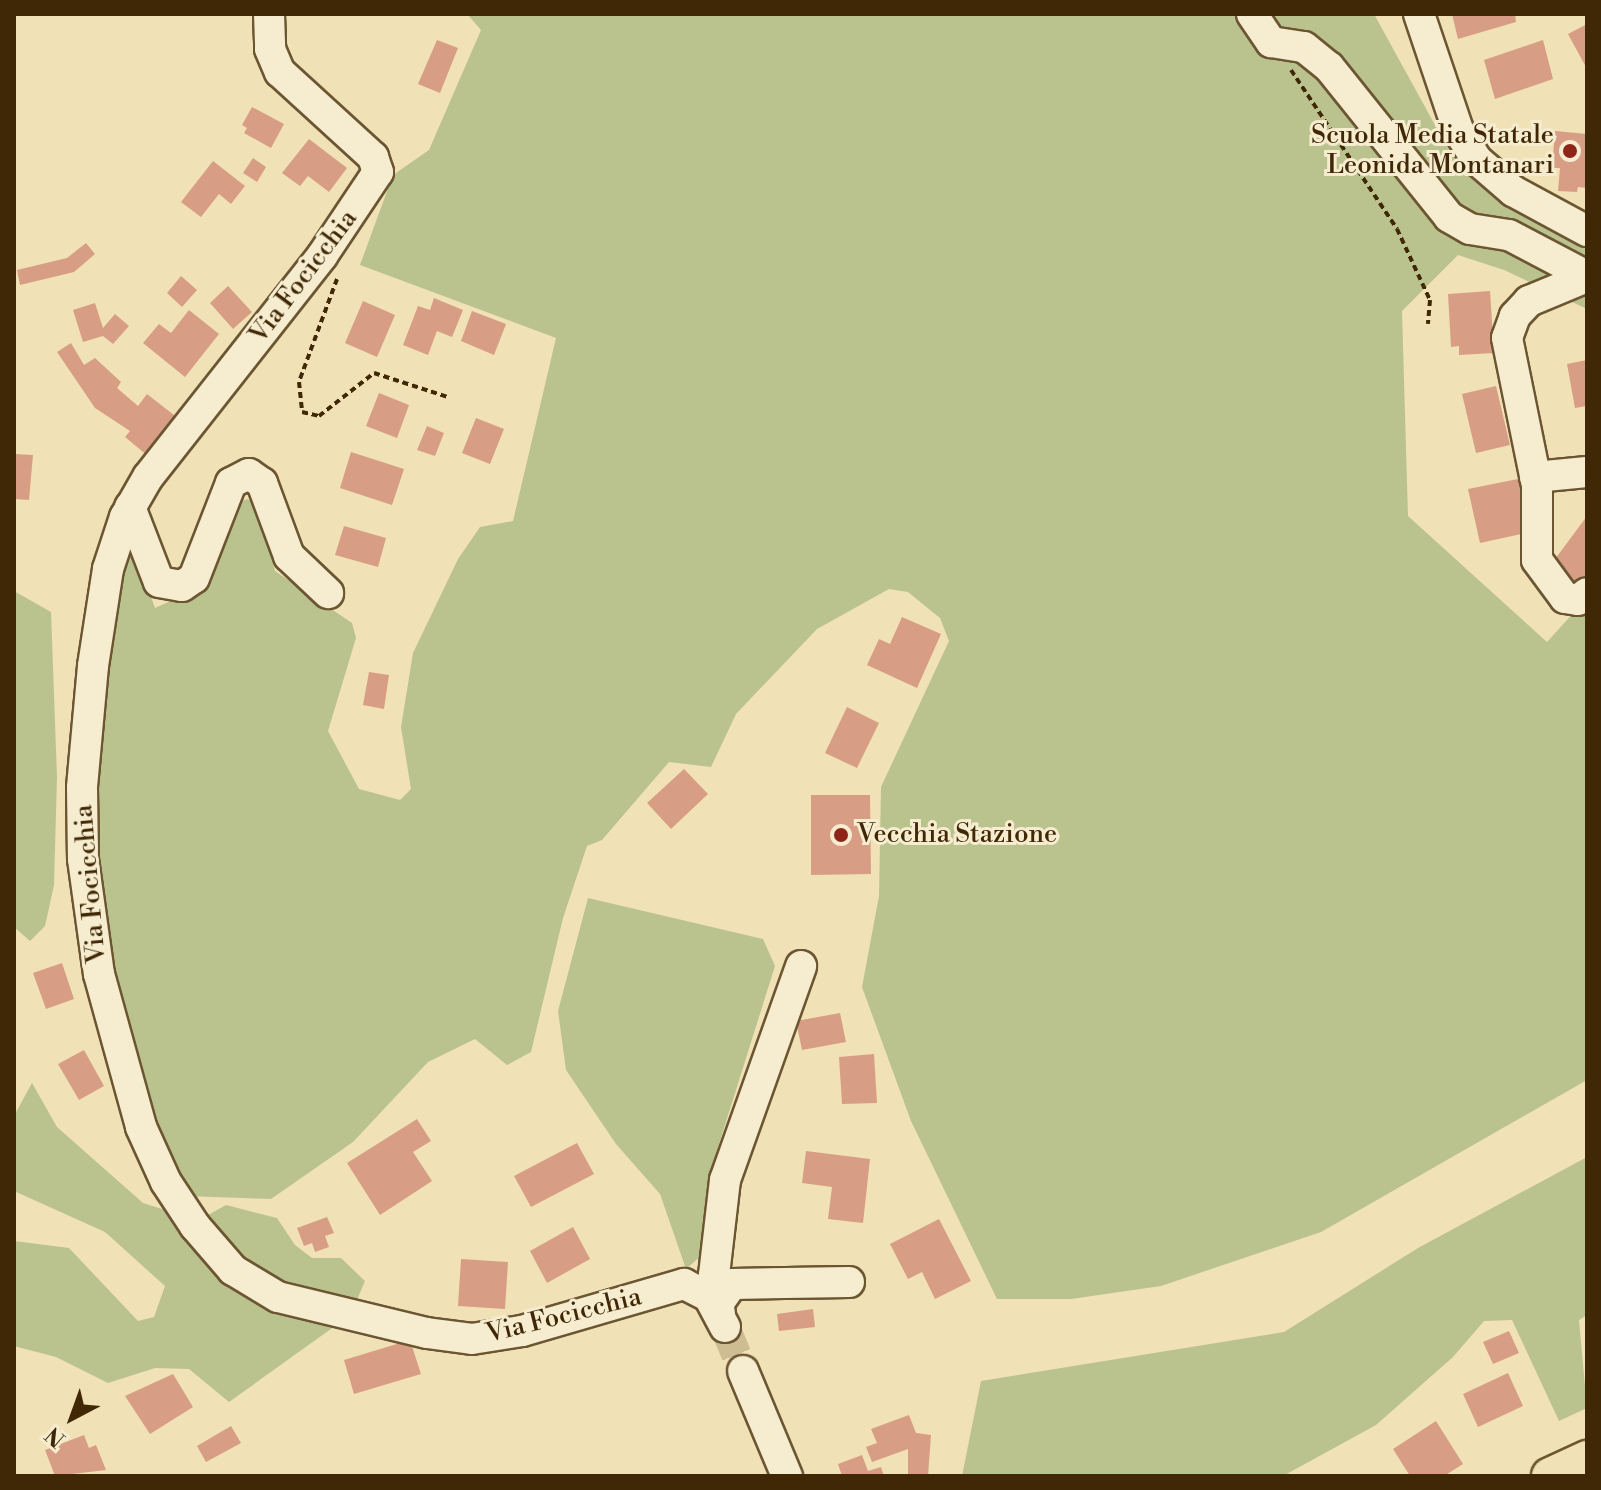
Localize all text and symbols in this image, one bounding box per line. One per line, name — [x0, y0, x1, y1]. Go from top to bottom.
place label: Scuola Media Statale Leonida Montanari — [1311, 120, 1554, 182]
marker: Scuola Media Statale Leonida Montanari — [1561, 142, 1579, 160]
street label: Via Focicchia — [244, 204, 364, 350]
street label: Via Focicchia — [69, 803, 113, 965]
place label: Vecchia Stazione — [857, 819, 1057, 851]
marker: Vecchia Stazione — [832, 826, 850, 844]
street label: Via Focicchia — [483, 1282, 645, 1350]
north arrow — [32, 1378, 112, 1458]
text: N — [41, 1421, 71, 1452]

